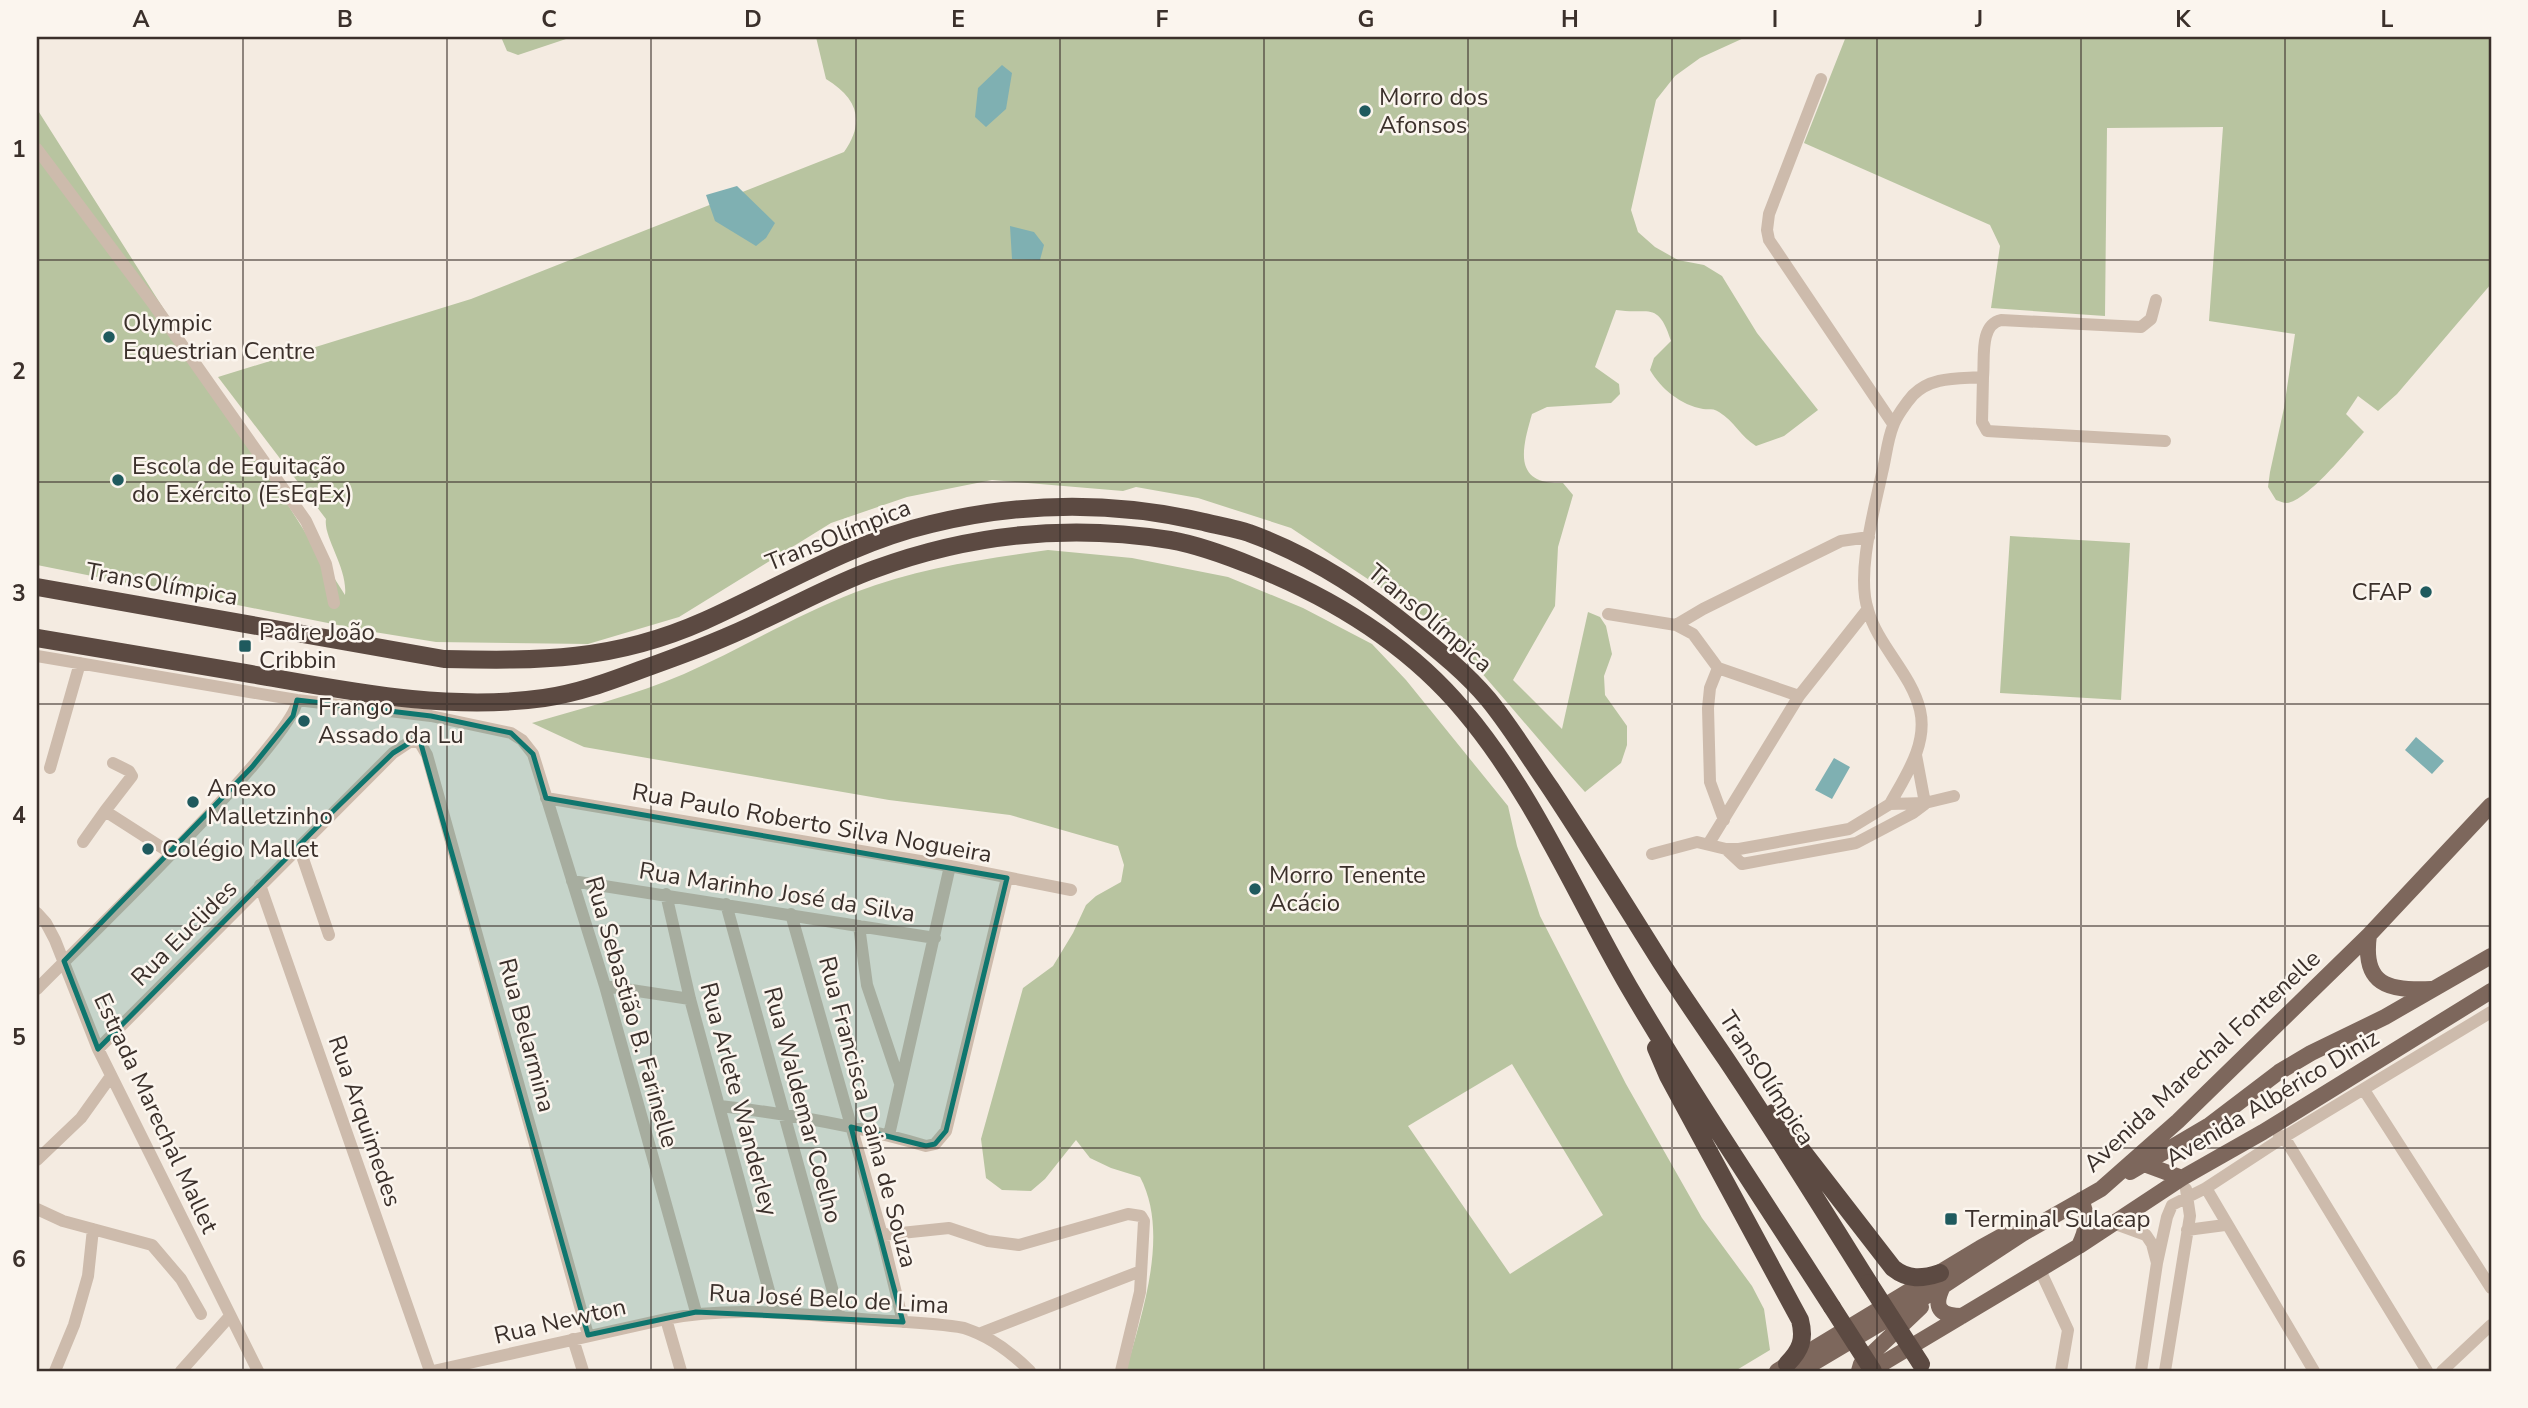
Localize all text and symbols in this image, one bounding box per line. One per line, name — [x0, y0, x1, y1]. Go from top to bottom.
text: A — [132, 4, 150, 35]
text: B — [337, 4, 353, 35]
text: C — [541, 4, 557, 35]
text: D — [744, 4, 762, 35]
text: E — [951, 4, 965, 35]
text: F — [1156, 4, 1169, 35]
text: G — [1358, 4, 1374, 35]
text: H — [1561, 4, 1579, 35]
text: I — [1772, 4, 1778, 35]
text: J — [1974, 4, 1983, 35]
text: K — [2175, 4, 2191, 35]
text: L — [2381, 4, 2394, 35]
place label: Morro dos Afonsos — [1379, 81, 1488, 141]
marker: Morro dos Afonsos — [1357, 103, 1373, 119]
text: 1 — [12, 134, 26, 165]
place label: Olympic Equestrian Centre — [123, 307, 315, 367]
marker: Olympic Equestrian Centre — [101, 329, 117, 345]
text: 2 — [12, 356, 26, 387]
place label: Escola de Equitação do Exército (EsEqEx) — [132, 450, 353, 510]
marker: Escola de Equitação do Exército (EsEqEx) — [110, 472, 126, 488]
street label: TransOlímpica — [761, 491, 915, 579]
street label: TransOlímpica — [83, 555, 241, 613]
street label: TransOlímpica — [1361, 556, 1499, 680]
place label: CFAP — [2351, 576, 2412, 608]
text: 3 — [12, 578, 26, 609]
marker: CFAP — [2418, 584, 2434, 600]
place label: Padre João Cribbin — [259, 616, 375, 676]
marker: Padre João Cribbin — [237, 638, 253, 654]
place label: Frango Assado da Lu — [318, 691, 464, 751]
marker: Frango Assado da Lu — [296, 713, 312, 729]
place label: Anexo Malletzinho — [207, 772, 333, 832]
street label: Rua Paulo Roberto Silva Nogueira — [630, 776, 994, 870]
marker: Anexo Malletzinho — [185, 794, 201, 810]
text: 4 — [12, 800, 26, 831]
place label: Colégio Mallet — [162, 833, 319, 865]
marker: Colégio Mallet — [140, 841, 156, 857]
street label: Rua Marinho José da Silva — [637, 854, 917, 930]
place label: Morro Tenente Acácio — [1269, 859, 1426, 919]
street label: Rua Euclides — [124, 873, 244, 993]
street label: Rua Sebastião B. Farinelle — [578, 873, 686, 1151]
marker: Morro Tenente Acácio — [1247, 881, 1263, 897]
street label: Avenida Marechal Fontenelle — [2077, 943, 2327, 1179]
street label: Rua Francisca Daina de Souza — [811, 953, 925, 1271]
street label: Rua Belarmina — [491, 954, 563, 1116]
street label: Rua Arlete Wanderley — [692, 979, 786, 1220]
street label: Rua Waldemar Coelho — [756, 983, 850, 1227]
street label: Estrada Marechal Mallet — [86, 988, 226, 1239]
street label: TransOlímpica — [1712, 1005, 1822, 1151]
text: 5 — [12, 1022, 26, 1053]
street label: Avenida Albérico Diniz — [2159, 1022, 2385, 1174]
street label: Rua Arquimedes — [321, 1031, 409, 1211]
place label: Terminal Sulacap — [1965, 1203, 2150, 1235]
marker: Terminal Sulacap — [1943, 1211, 1959, 1227]
text: 6 — [12, 1244, 26, 1275]
street label: Rua José Belo de Lima — [708, 1277, 950, 1321]
street label: Rua Newton — [491, 1290, 629, 1352]

